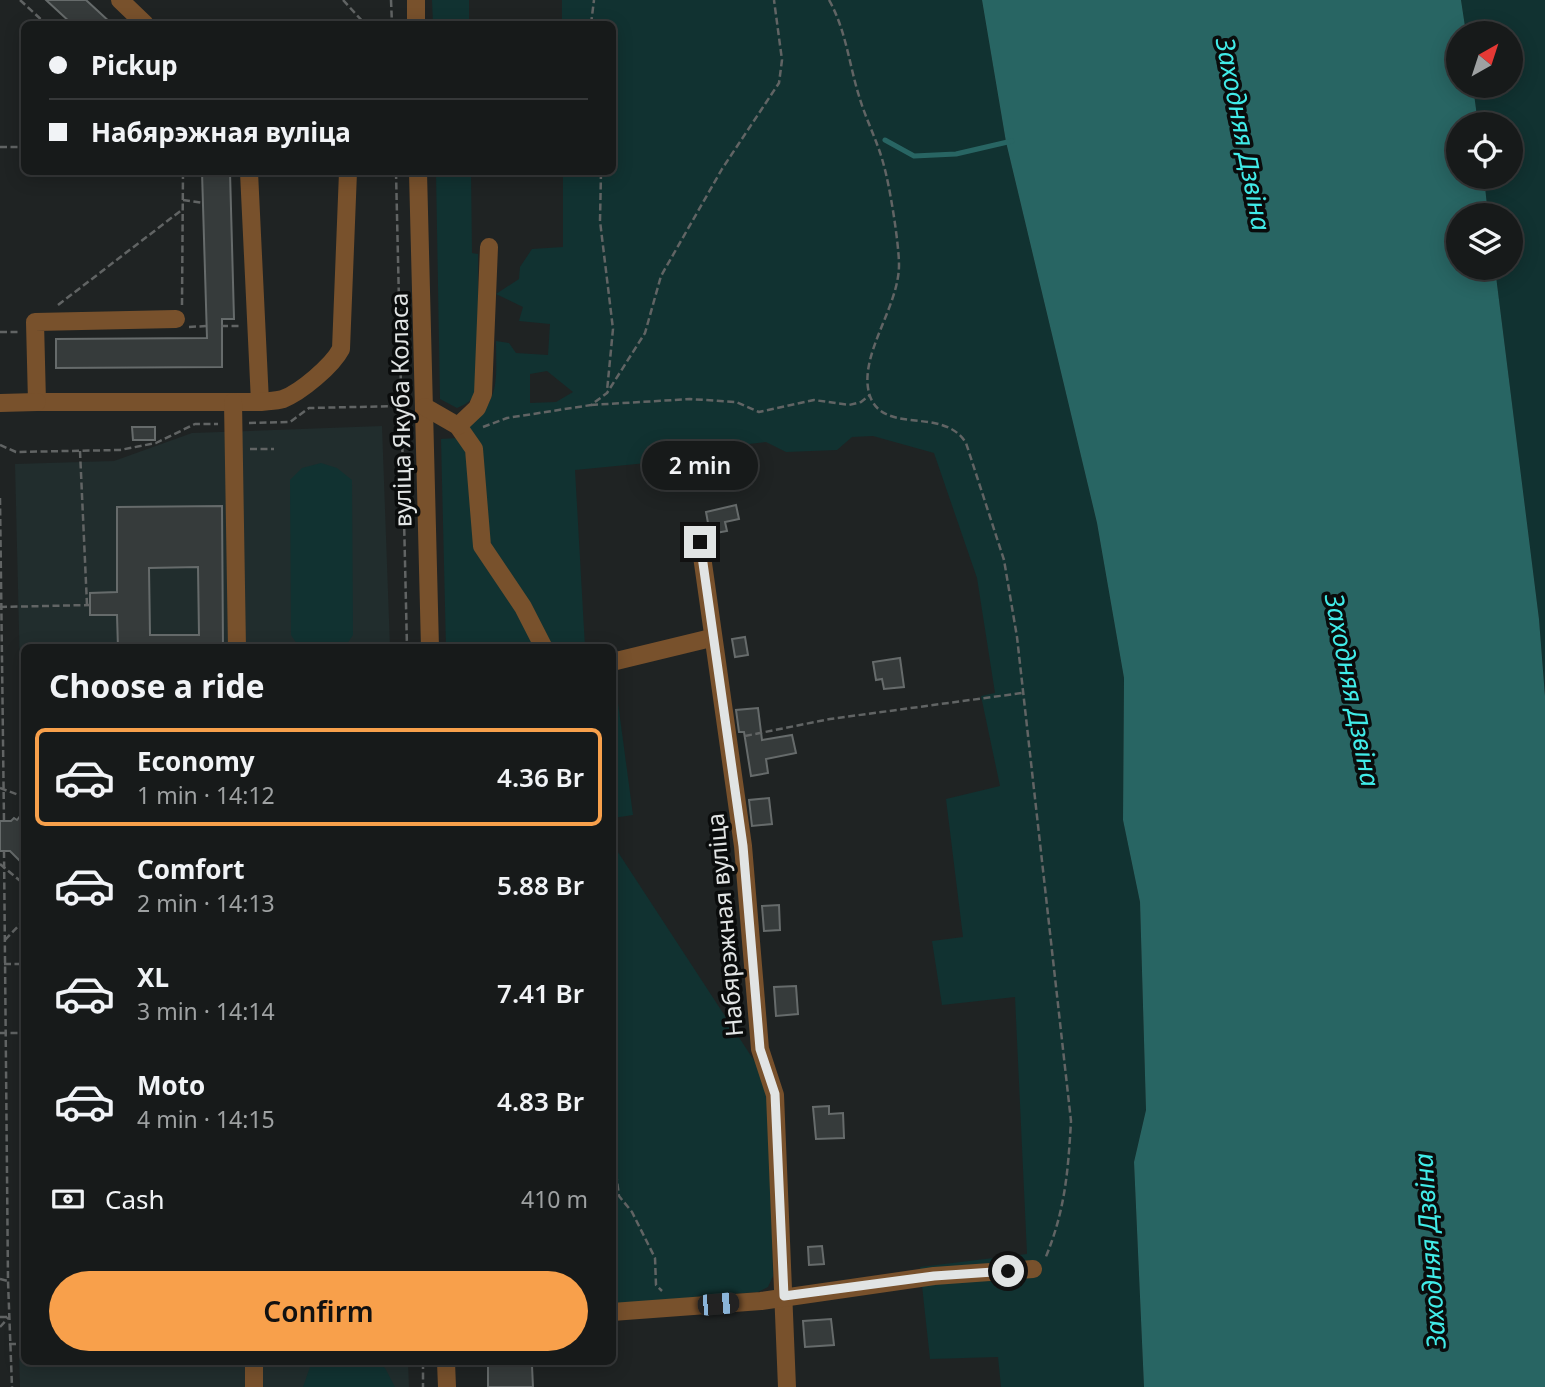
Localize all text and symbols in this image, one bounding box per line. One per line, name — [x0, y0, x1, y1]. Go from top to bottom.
north arrow — [1446, 21, 1522, 98]
map controls — [1446, 21, 1523, 280]
water label: Заходняя Дзвіна — [1207, 33, 1280, 234]
text: Pickup — [91, 47, 178, 83]
button: locate — [1446, 112, 1523, 189]
text: Набярэжная вуліца — [91, 114, 351, 150]
button: layers — [1446, 203, 1523, 280]
street label: вуліца Якуба Коласа — [381, 293, 419, 527]
callout: 2 min — [642, 440, 758, 490]
text: 2 min — [669, 449, 731, 481]
route end — [684, 526, 716, 558]
water label: Заходняя Дзвіна — [1316, 589, 1389, 790]
text: Choose a ride — [49, 664, 265, 707]
text: Economy — [137, 743, 255, 779]
icon: car — [53, 746, 116, 809]
text: 4.36 Br — [497, 759, 584, 795]
text: 1 min · 14:12 — [137, 779, 275, 811]
street label: Набярэжная вуліца — [698, 812, 750, 1038]
text: Comfort — [137, 851, 245, 887]
icon: car — [53, 854, 116, 917]
text: 5.88 Br — [497, 867, 584, 903]
text: 2 min · 14:13 — [137, 887, 275, 919]
text: XL — [137, 959, 169, 995]
icon: car — [53, 962, 116, 1025]
text: 7.41 Br — [497, 975, 584, 1011]
text: 3 min · 14:14 — [137, 995, 275, 1027]
text: Moto — [137, 1067, 205, 1103]
icon: car — [53, 1070, 116, 1133]
text: 4.83 Br — [497, 1083, 584, 1119]
text: 4 min · 14:15 — [137, 1103, 275, 1135]
water label: Заходняя Дзвіна — [1404, 1152, 1454, 1351]
icon: cash — [49, 1180, 87, 1218]
text: Cash — [105, 1181, 165, 1217]
text: 410 m — [521, 1183, 588, 1215]
route start — [992, 1255, 1024, 1287]
button: Confirm — [49, 1271, 588, 1351]
car — [697, 1292, 740, 1316]

